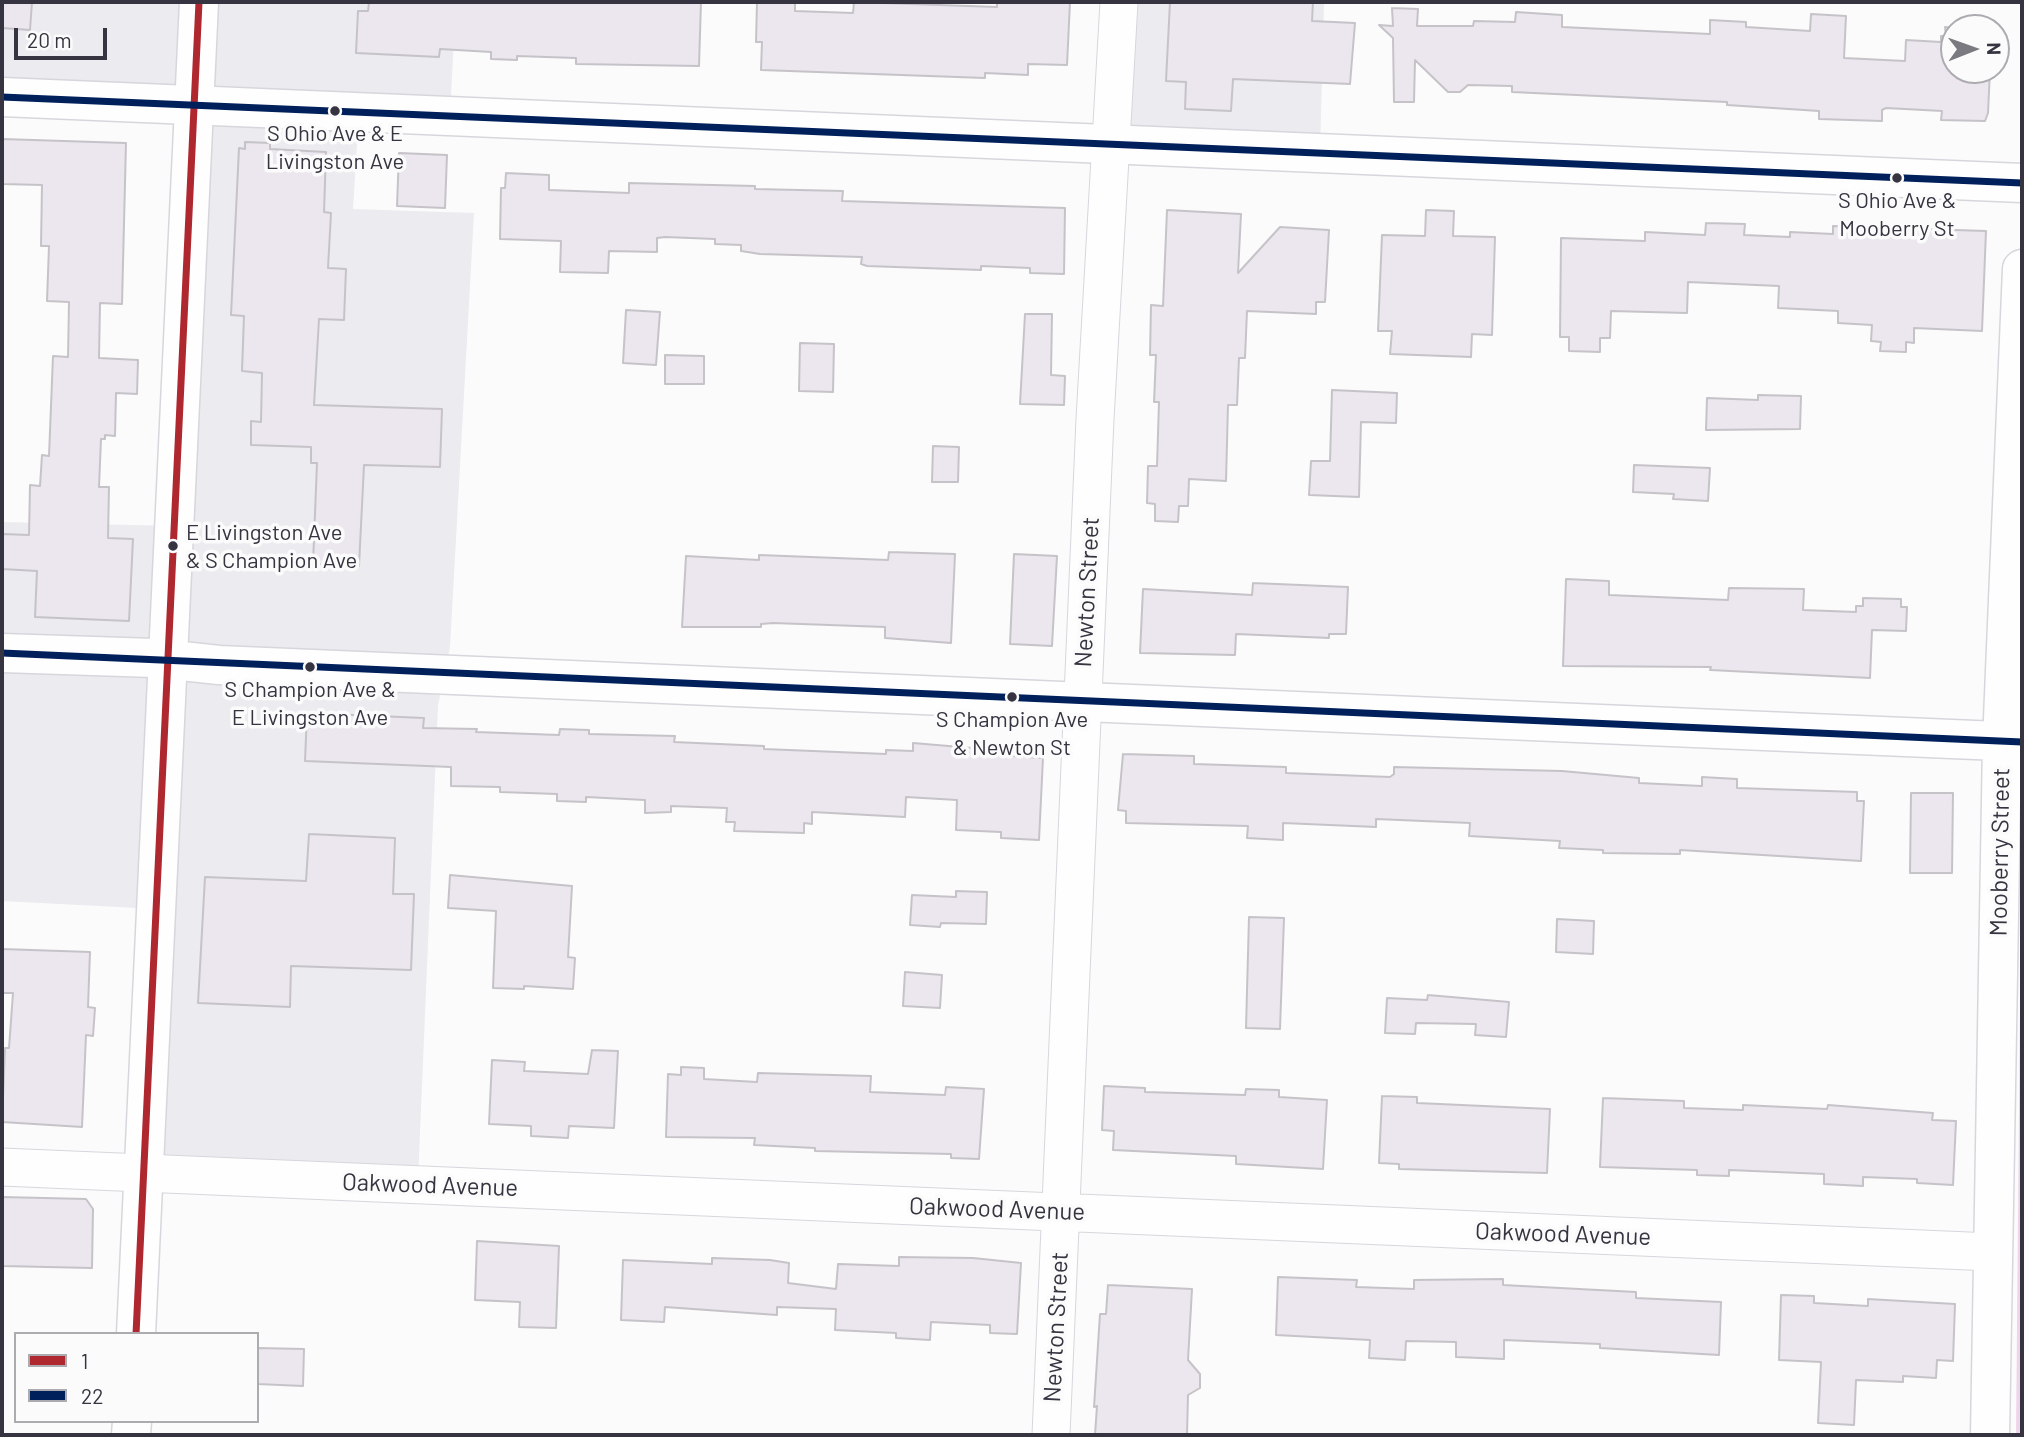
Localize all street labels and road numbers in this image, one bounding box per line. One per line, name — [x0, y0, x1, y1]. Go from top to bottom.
street label: Newton Street — [1069, 516, 1105, 668]
street label: Mooberry Street — [1984, 767, 2016, 937]
street label: Oakwood Avenue — [341, 1168, 519, 1202]
street label: Oakwood Avenue — [908, 1192, 1086, 1226]
street label: Oakwood Avenue — [1474, 1217, 1652, 1251]
street label: Newton Street — [1038, 1251, 1074, 1403]

